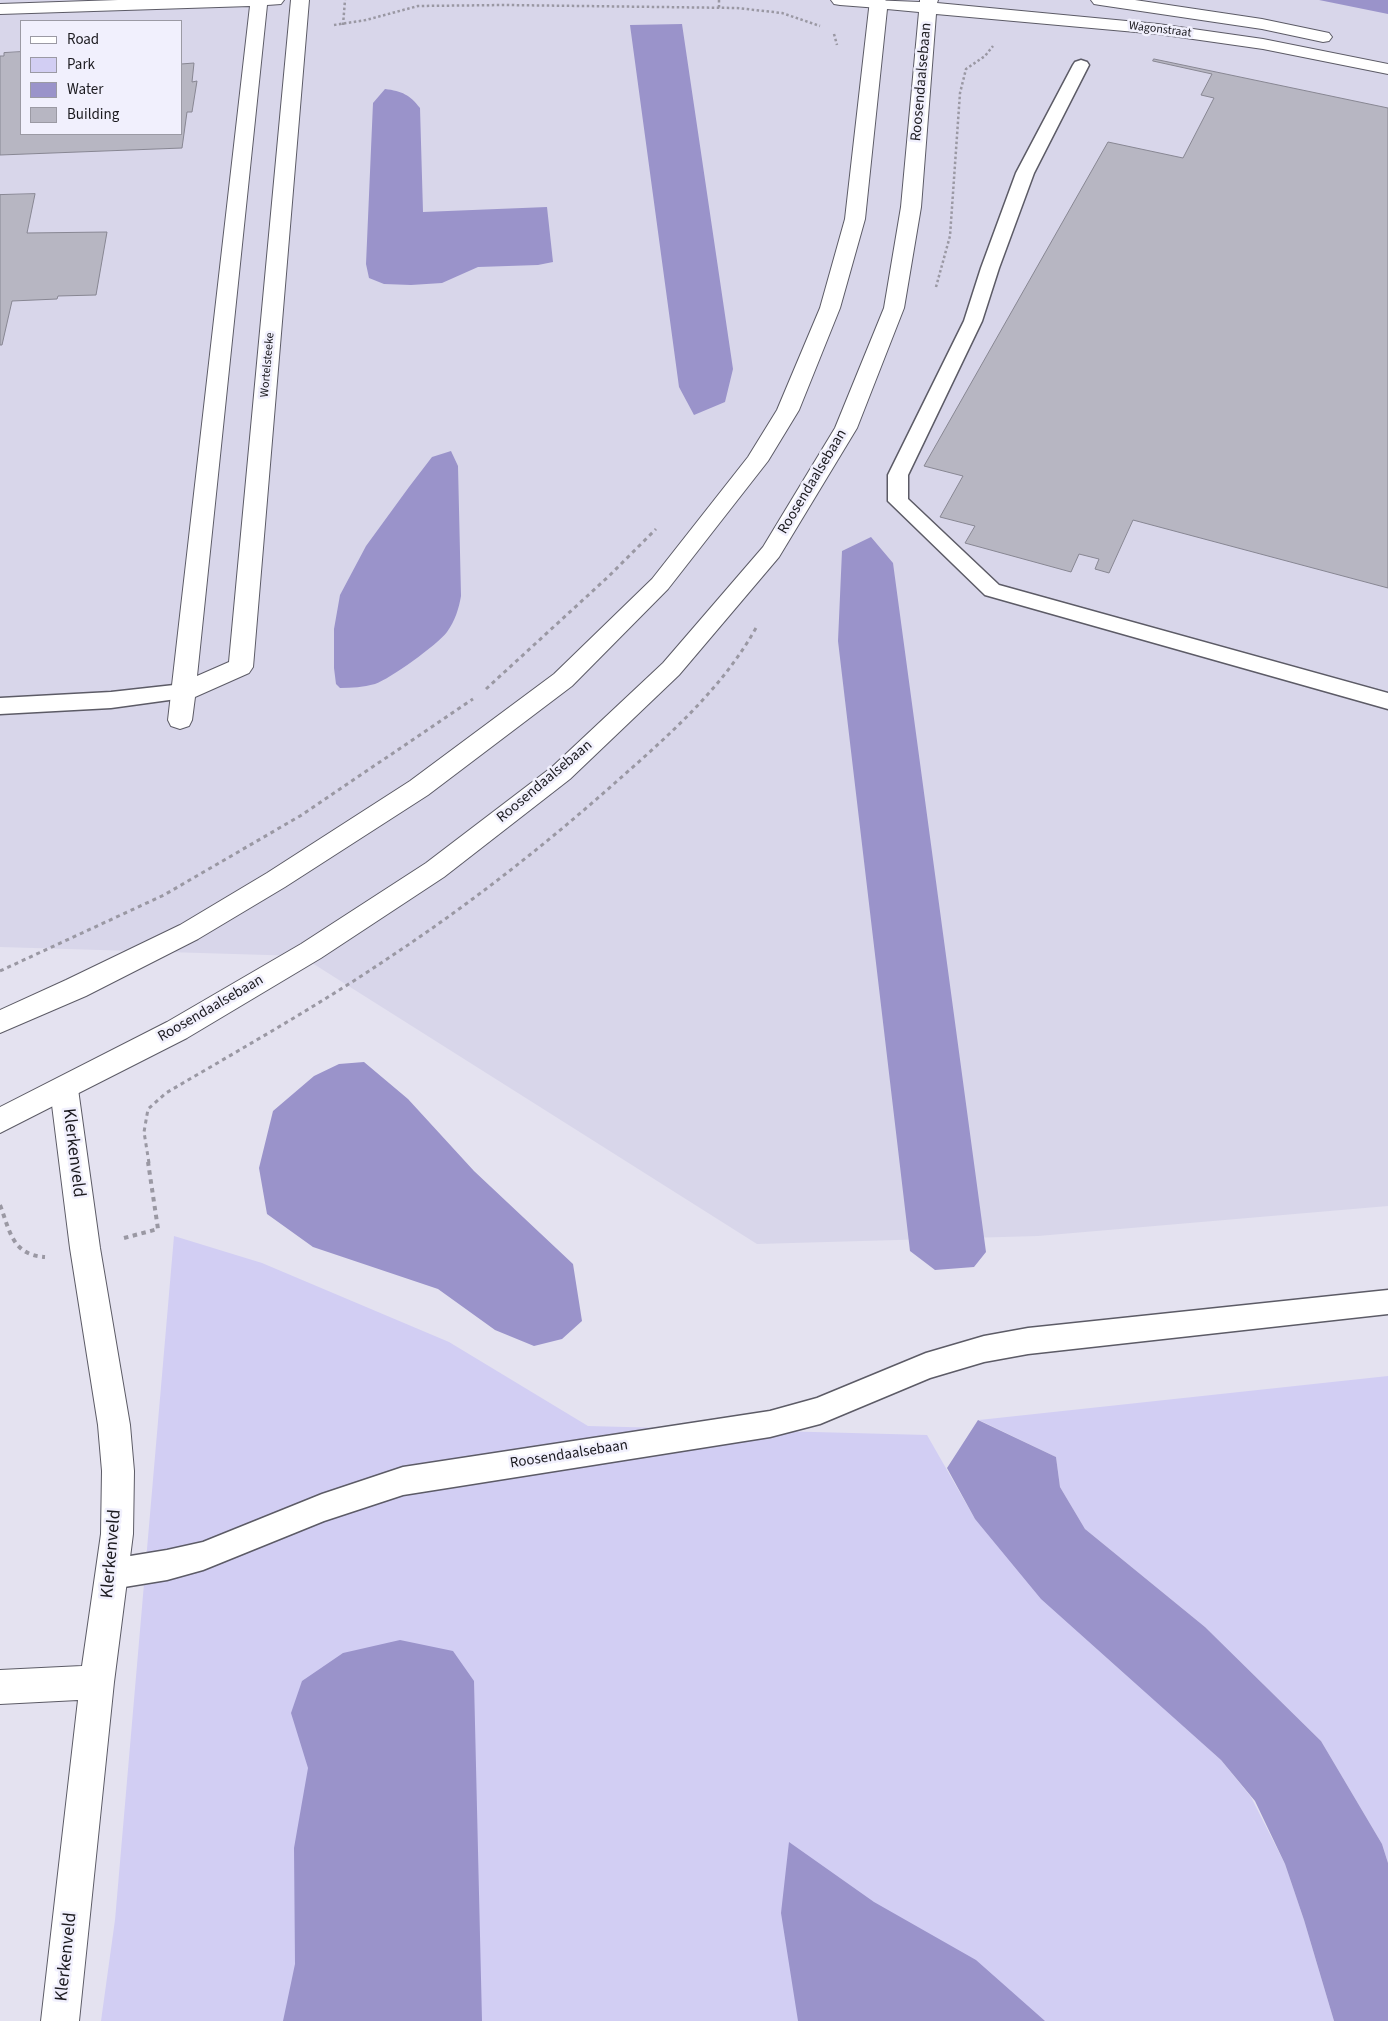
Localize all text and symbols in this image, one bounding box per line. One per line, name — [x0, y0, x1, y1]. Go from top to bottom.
street label: Wagonstraat — [1128, 19, 1192, 41]
legend — [20, 20, 182, 135]
street label: Roosendaalsebaan — [908, 22, 936, 142]
text: Road — [67, 29, 99, 50]
text: Park — [67, 54, 95, 75]
text: Water — [67, 79, 103, 100]
text: Building — [67, 104, 119, 125]
street label: Wortelsteeke — [258, 332, 278, 398]
street label: Roosendaalsebaan — [775, 426, 851, 538]
street label: Roosendaalsebaan — [494, 737, 596, 827]
street label: Roosendaalsebaan — [155, 971, 267, 1047]
street label: Klerkenveld — [57, 1107, 89, 1199]
street label: Roosendaalsebaan — [509, 1437, 629, 1473]
street label: Klerkenveld — [97, 1509, 127, 1599]
street label: Klerkenveld — [52, 1911, 82, 2003]

